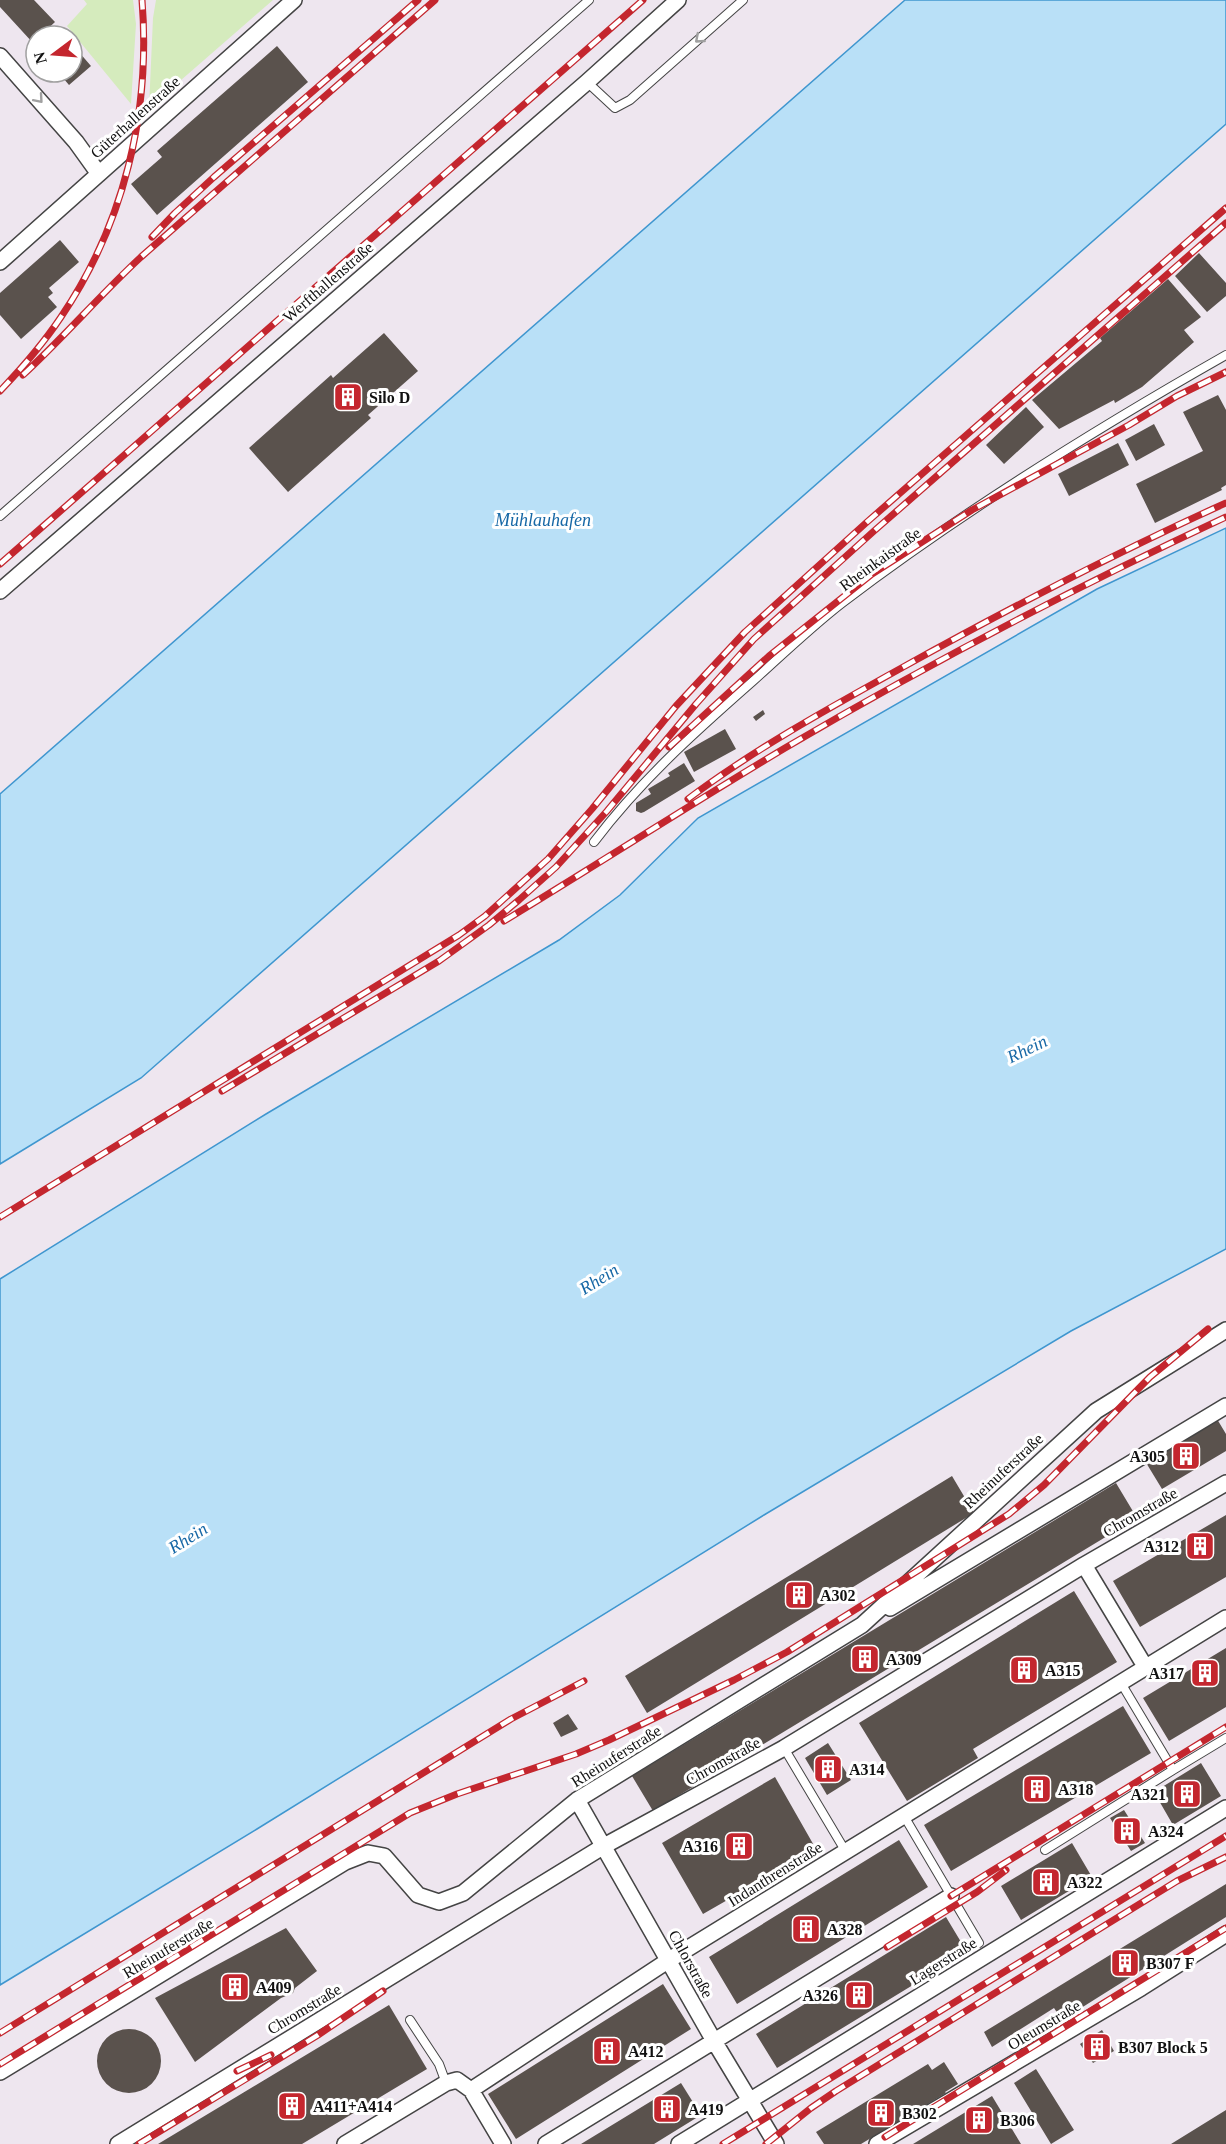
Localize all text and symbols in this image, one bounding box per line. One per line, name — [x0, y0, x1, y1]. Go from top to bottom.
north arrow — [24, 24, 84, 84]
one-way arrow — [696, 32, 706, 43]
text: N — [30, 50, 50, 66]
street label: Güterhallenstraße — [87, 73, 183, 161]
one-way arrow — [32, 92, 43, 103]
street label: Werfthallenstraße — [280, 238, 376, 326]
building icon: Silo D — [332, 381, 364, 413]
place label: Silo D — [369, 389, 410, 406]
water label: Mühlauhafen — [494, 510, 591, 530]
street label: Rheinkaistraße — [836, 524, 924, 594]
water label: Rhein — [1003, 1031, 1050, 1068]
water label: Rhein — [575, 1259, 622, 1299]
street label: Rheinuferstraße — [960, 1430, 1046, 1512]
building icon: A305 — [1170, 1440, 1202, 1472]
place label: A305 — [1129, 1448, 1165, 1465]
street label: Chromstraße — [1100, 1484, 1180, 1540]
water label: Rhein — [164, 1518, 211, 1558]
building icon: A312 — [1184, 1530, 1216, 1562]
place label: A312 — [1143, 1538, 1179, 1555]
building icon: A302 — [783, 1579, 815, 1611]
place label: A302 — [820, 1587, 856, 1604]
building icon: A309 — [849, 1643, 881, 1675]
place label: A309 — [886, 1651, 922, 1668]
building icon: A315 — [1008, 1654, 1040, 1686]
building icon: A317 — [1189, 1657, 1221, 1689]
place label: A315 — [1045, 1662, 1081, 1679]
place label: A317 — [1148, 1665, 1184, 1682]
street label: Rheinuferstraße — [568, 1722, 664, 1790]
street label: Chromstraße — [683, 1734, 763, 1788]
building icon: A314 — [812, 1753, 844, 1785]
place label: A314 — [849, 1761, 885, 1778]
building icon: A318 — [1021, 1773, 1053, 1805]
building icon: A321 — [1171, 1778, 1203, 1810]
place label: A318 — [1058, 1781, 1094, 1798]
place label: A321 — [1130, 1786, 1166, 1803]
building icon: A324 — [1111, 1815, 1143, 1847]
place label: A324 — [1148, 1823, 1184, 1840]
building icon: A316 — [723, 1830, 755, 1862]
place label: A316 — [682, 1838, 718, 1855]
street label: Indanthrenstraße — [725, 1838, 825, 1910]
building icon: A322 — [1030, 1866, 1062, 1898]
place label: A322 — [1067, 1874, 1103, 1891]
building icon: A328 — [790, 1913, 822, 1945]
street label: Rheinuferstraße — [120, 1914, 216, 1982]
place label: A328 — [827, 1921, 863, 1938]
street label: Chlorstraße — [665, 1927, 717, 2001]
street label: Lagerstraße — [906, 1934, 980, 1989]
building icon: B307 F — [1109, 1947, 1141, 1979]
place label: B307 F — [1146, 1955, 1195, 1972]
building icon: A409 — [219, 1971, 251, 2003]
place label: A409 — [256, 1979, 292, 1996]
building icon: A326 — [843, 1979, 875, 2011]
street label: Chromstraße — [264, 1980, 344, 2038]
place label: A326 — [802, 1987, 838, 2004]
street label: Oleumstraße — [1005, 1997, 1083, 2053]
building icon: B307 Block 5 — [1081, 2031, 1113, 2063]
building icon: A412 — [591, 2035, 623, 2067]
place label: B307 Block 5 — [1118, 2039, 1208, 2056]
place label: A412 — [628, 2043, 664, 2060]
building icon: A411+A414 — [276, 2090, 308, 2122]
building icon: A419 — [651, 2093, 683, 2125]
building icon: B302 — [865, 2097, 897, 2129]
place label: A411+A414 — [313, 2098, 392, 2115]
place label: A419 — [688, 2101, 724, 2118]
building icon: B306 — [963, 2104, 995, 2136]
place label: B302 — [902, 2105, 937, 2122]
place label: B306 — [1000, 2112, 1035, 2129]

